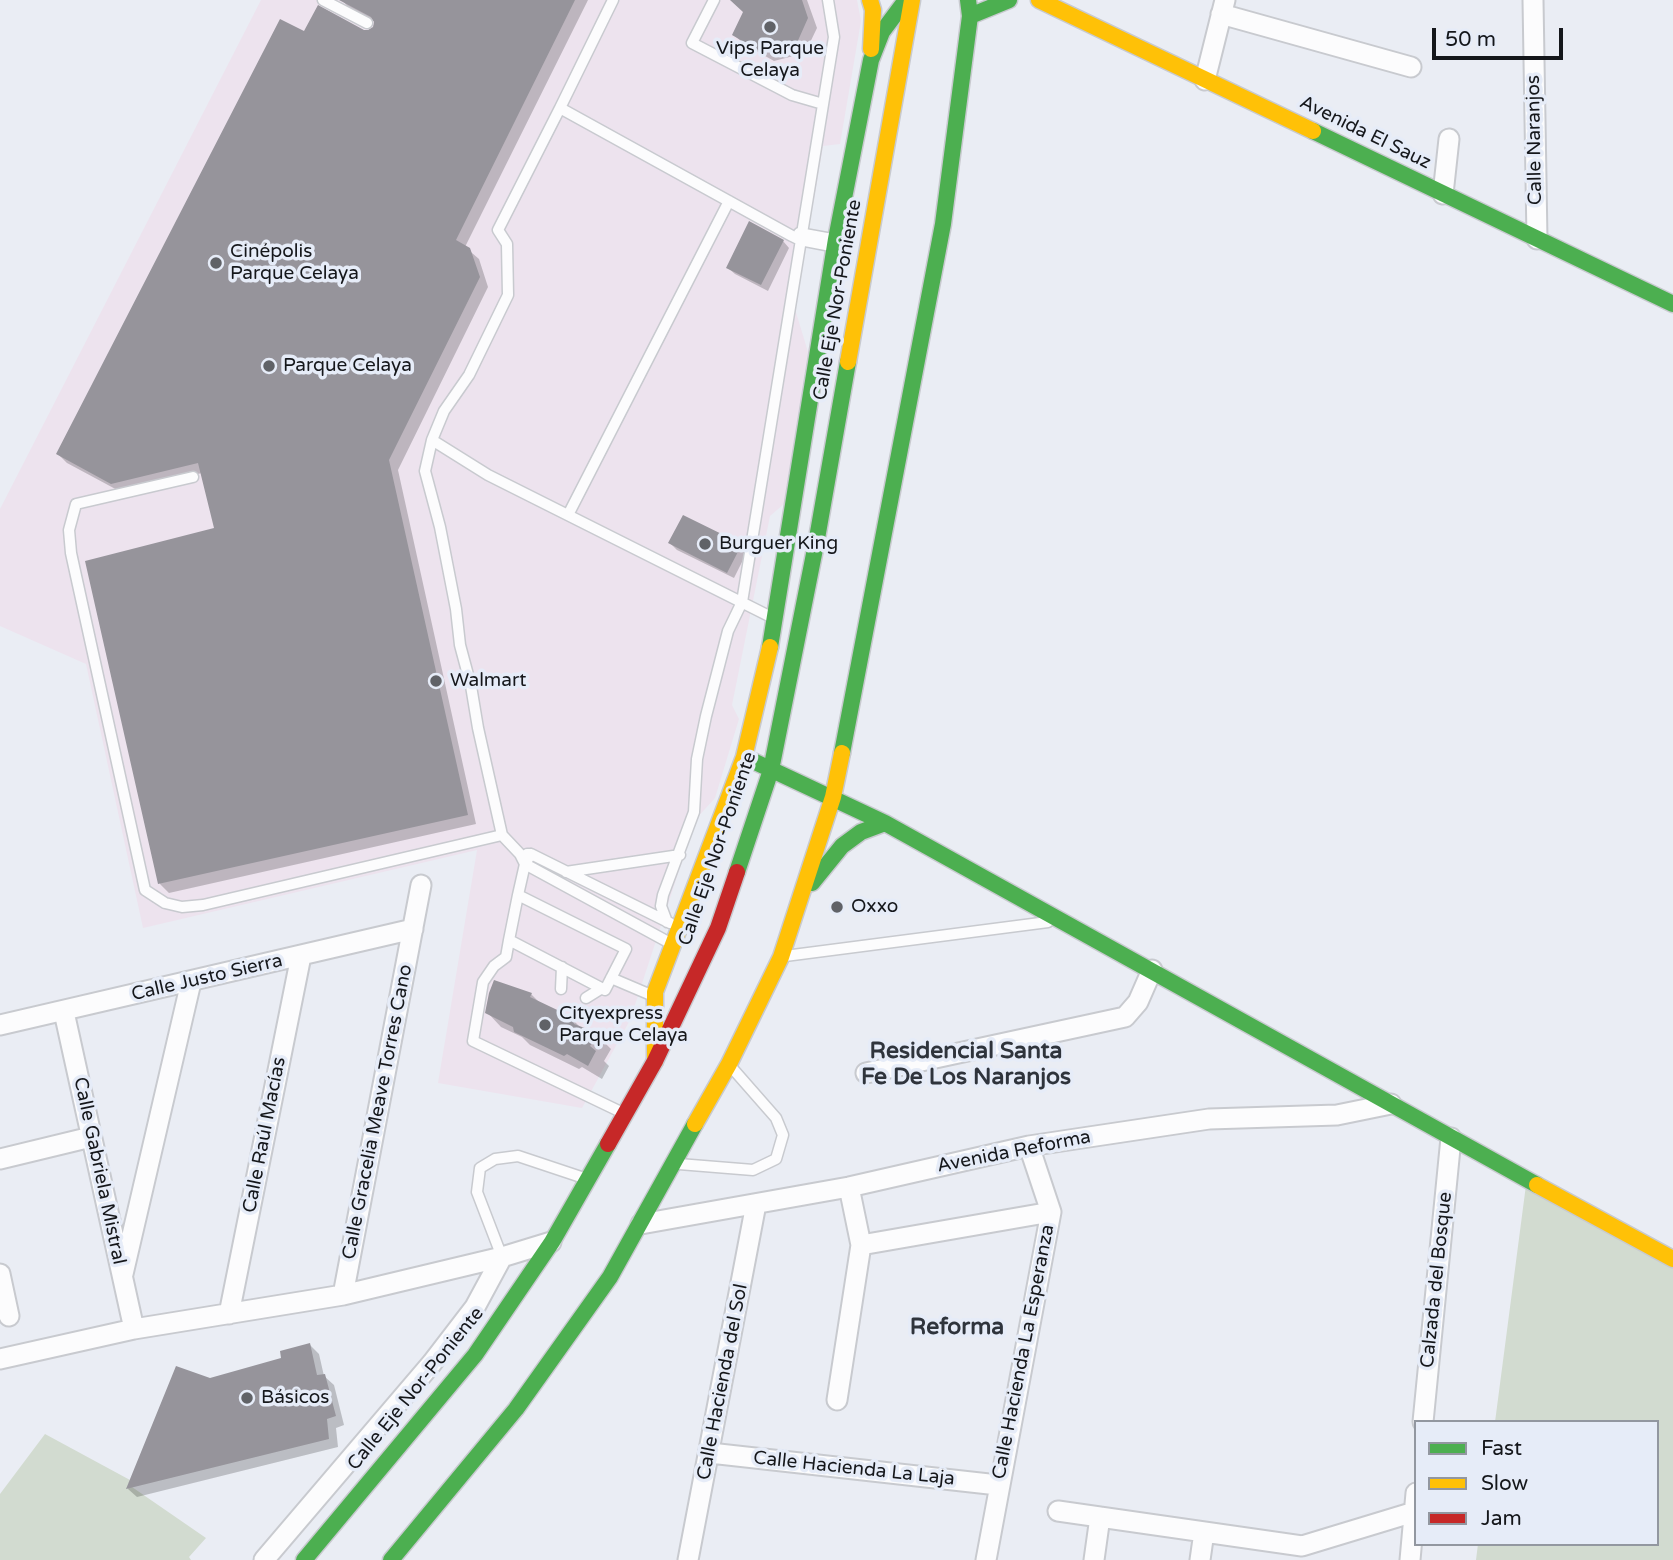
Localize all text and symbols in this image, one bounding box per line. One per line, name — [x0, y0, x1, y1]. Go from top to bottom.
scale bar — [1435, 14, 1566, 58]
marker: Vips Parque Celaya — [762, 19, 778, 35]
text: 50 m — [1445, 27, 1496, 52]
place label: Vips Parque Celaya — [716, 38, 824, 82]
street label: Calle Naranjos — [1522, 75, 1548, 205]
street label: Avenida El Sauz — [1296, 91, 1434, 175]
street label: Calle Eje Nor-Poniente — [809, 198, 867, 402]
place label: Cinépolis Parque Celaya — [230, 241, 359, 285]
marker: Cinépolis Parque Celaya — [208, 255, 224, 271]
place label: Parque Celaya — [283, 355, 412, 377]
marker: Parque Celaya — [261, 358, 277, 374]
place label: Burguer King — [719, 533, 838, 555]
marker: Burguer King — [697, 536, 713, 552]
place label: Walmart — [450, 670, 527, 692]
marker: Walmart — [428, 673, 444, 689]
street label: Calle Eje Nor-Poniente — [674, 749, 762, 949]
place label: Oxxo — [851, 896, 898, 918]
marker: Oxxo — [829, 899, 845, 915]
street label: Calle Justo Sierra — [129, 950, 285, 1006]
street label: Calle Gracelia Meave Torres Cano — [338, 962, 418, 1262]
place label: Cityexpress Parque Celaya — [559, 1003, 688, 1047]
marker: Cityexpress Parque Celaya — [537, 1017, 553, 1033]
district label: Residencial Santa Fe De Los Naranjos — [861, 1038, 1071, 1092]
street label: Calle Raúl Macías — [239, 1055, 291, 1215]
street label: Calle Gabriela Mistral — [68, 1075, 130, 1267]
street label: Avenida Reforma — [935, 1126, 1093, 1178]
street label: Calzada del Bosque — [1416, 1191, 1458, 1369]
street label: Calle Hacienda La Esperanza — [988, 1223, 1060, 1481]
street label: Calle Hacienda del Sol — [693, 1282, 753, 1482]
street label: Calle Eje Nor-Poniente — [343, 1303, 489, 1475]
district label: Reforma — [910, 1314, 1004, 1342]
place label: Básicos — [261, 1387, 329, 1409]
marker: Básicos — [239, 1390, 255, 1406]
legend — [1414, 1420, 1659, 1546]
text: Fast — [1481, 1436, 1522, 1461]
street label: Calle Hacienda La Laja — [752, 1447, 956, 1491]
text: Slow — [1481, 1471, 1528, 1496]
text: Jam — [1481, 1506, 1522, 1531]

